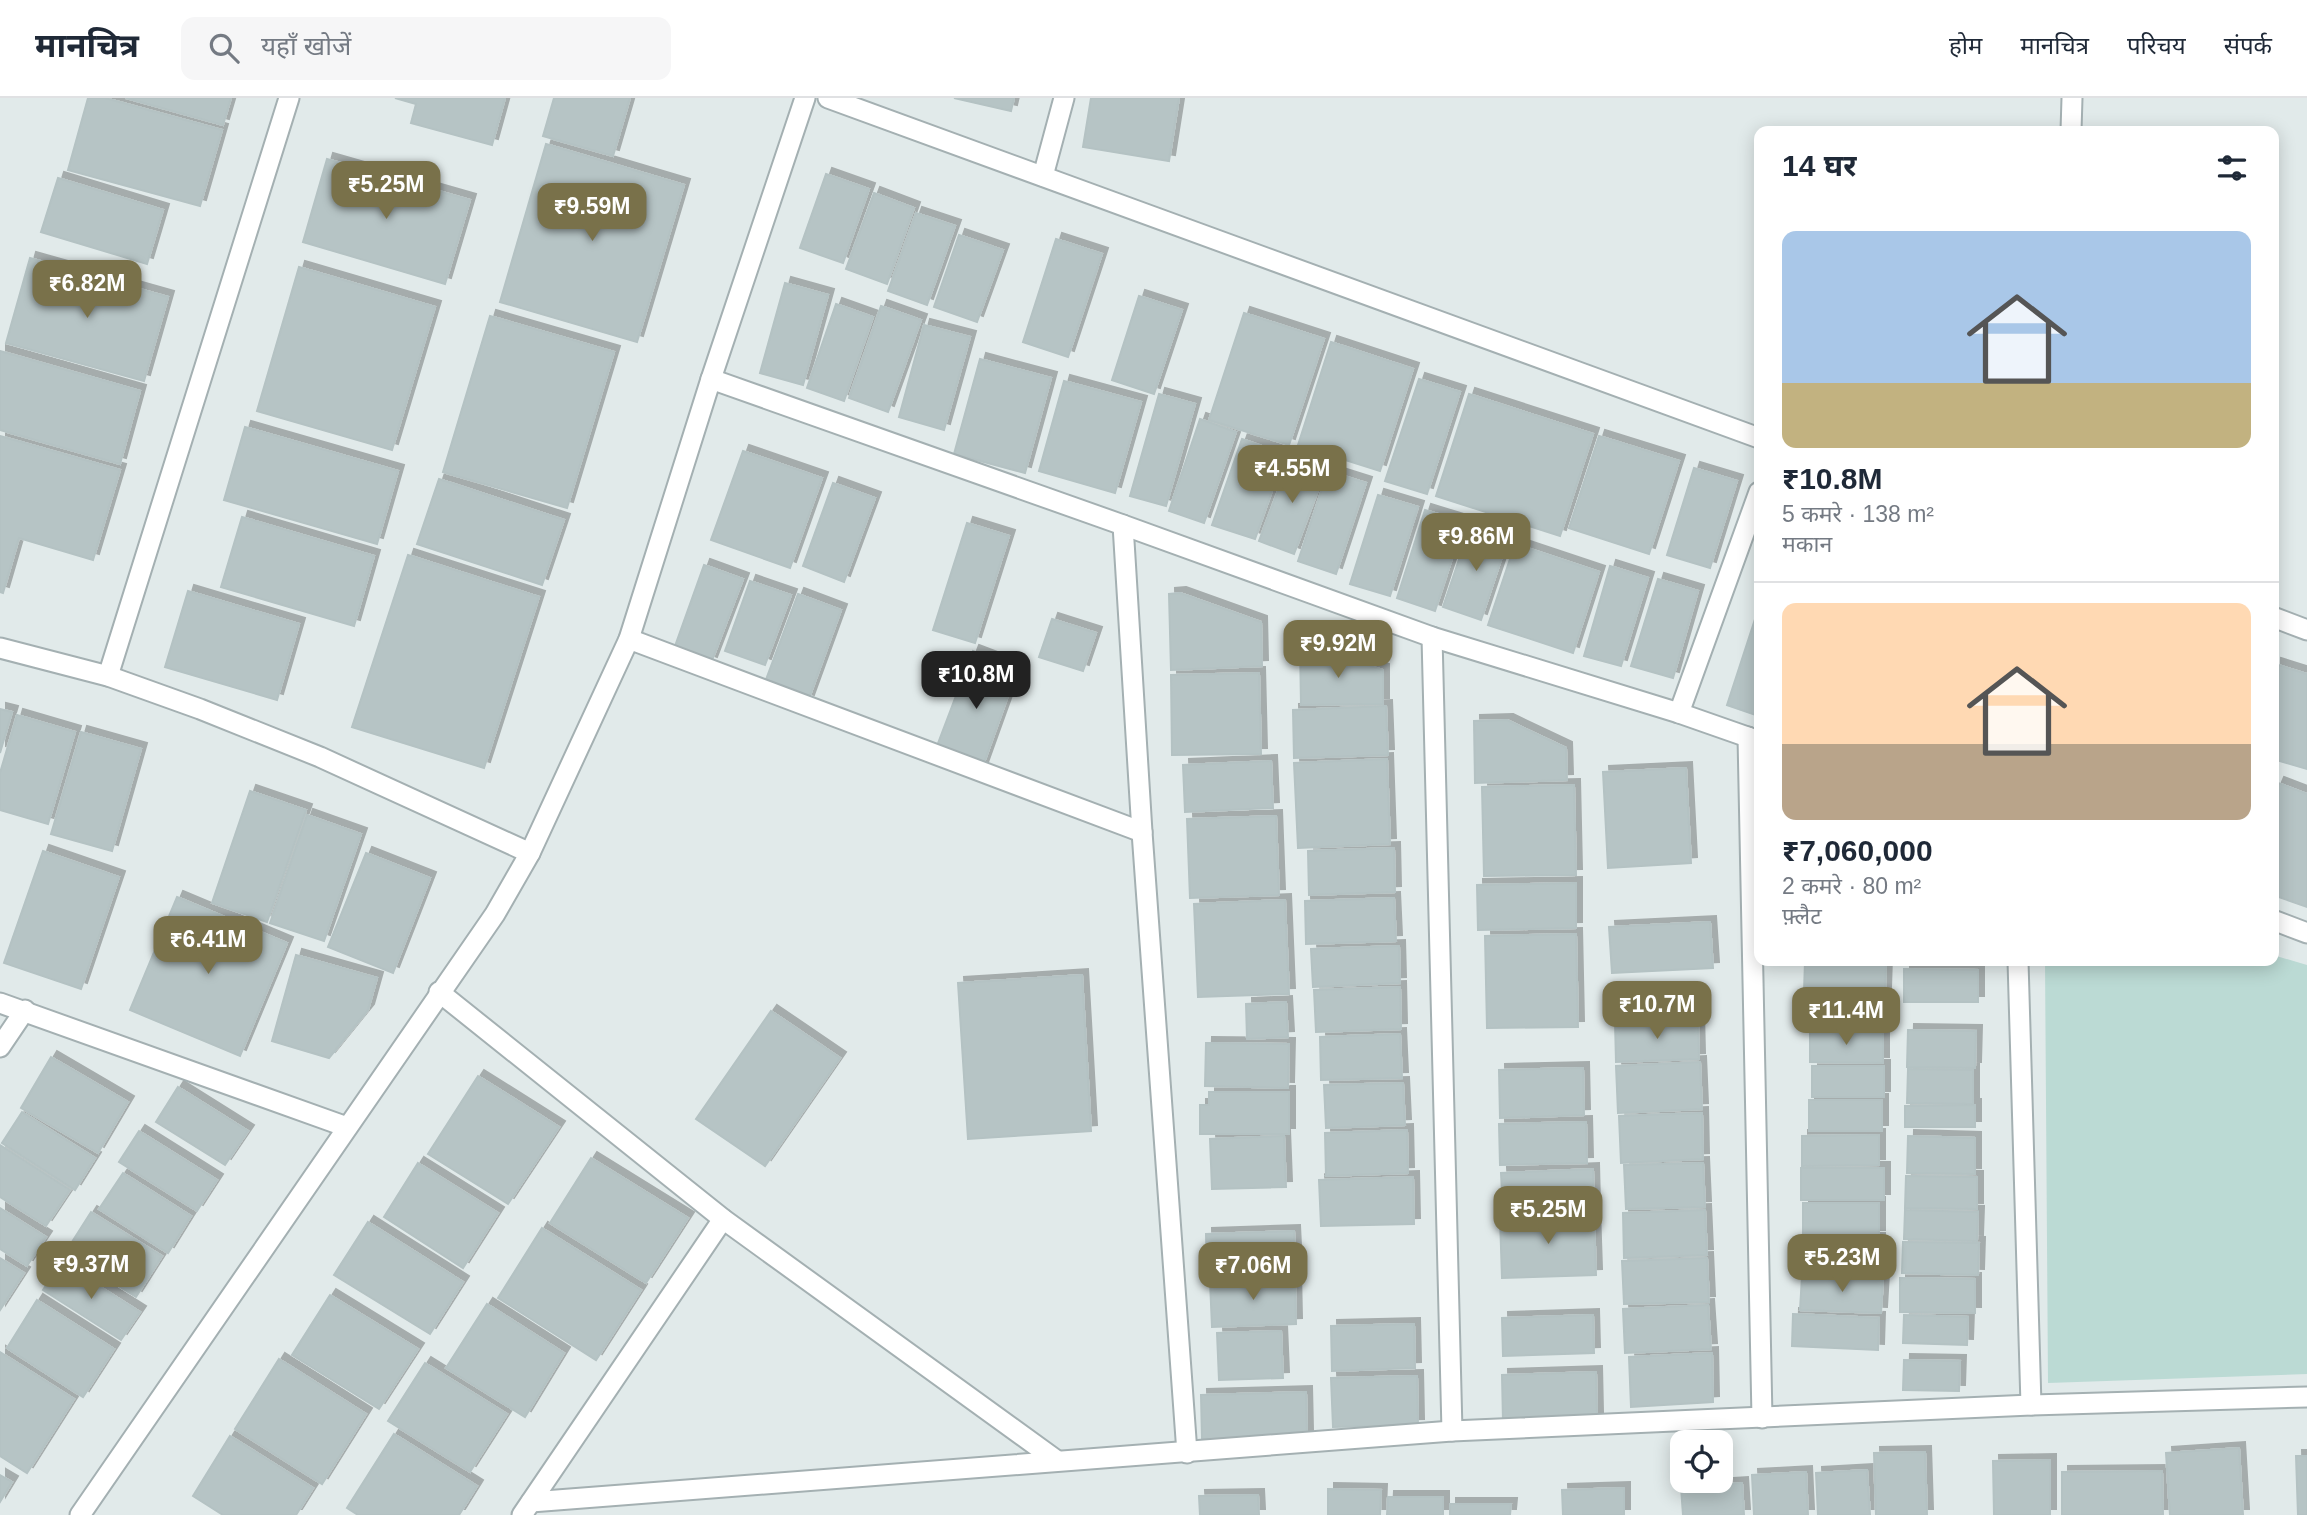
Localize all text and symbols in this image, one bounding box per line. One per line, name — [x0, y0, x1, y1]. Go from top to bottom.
search box — [181, 17, 671, 80]
text: मानचित्र — [35, 27, 139, 64]
icon: search — [205, 29, 243, 67]
text: यहाँ खोजें — [261, 31, 351, 61]
text: होम — [1949, 32, 1982, 59]
text: मानचित्र — [2020, 32, 2089, 59]
text: परिचय — [2127, 32, 2186, 59]
text: संपर्क — [2224, 32, 2272, 59]
text: 14 घर — [1782, 149, 1856, 182]
icon: filters — [2213, 149, 2251, 187]
pin: ₹5.25M — [329, 162, 443, 221]
text: ₹5.25M — [347, 171, 425, 197]
pin: ₹9.59M — [535, 184, 649, 243]
text: ₹9.59M — [553, 193, 631, 219]
pin: ₹6.82M — [30, 260, 144, 320]
text: ₹6.82M — [48, 270, 126, 296]
icon: home — [1954, 276, 2080, 402]
pin: ₹4.55M — [1235, 446, 1349, 505]
text: ₹4.55M — [1253, 455, 1331, 481]
text: ₹10.8M — [1782, 462, 1883, 495]
text: 5 कमरे · 138 m² — [1782, 501, 1934, 527]
pin: ₹9.86M — [1419, 514, 1533, 573]
text: ₹9.86M — [1437, 523, 1515, 549]
text: मकान — [1782, 531, 1832, 557]
pin: ₹9.92M — [1281, 620, 1395, 680]
text: ₹9.92M — [1299, 630, 1377, 656]
icon: home — [1954, 648, 2080, 774]
pin: ₹10.8M — [919, 652, 1033, 711]
text: ₹10.8M — [937, 661, 1015, 687]
text: ₹7,060,000 — [1782, 834, 1933, 867]
text: 2 कमरे · 80 m² — [1782, 873, 1921, 899]
text: फ़्लैट — [1782, 903, 1822, 929]
pin: ₹6.41M — [151, 916, 265, 976]
text: ₹6.41M — [169, 926, 247, 952]
pin: ₹10.7M — [1600, 982, 1714, 1041]
pin: ₹11.4M — [1789, 988, 1903, 1047]
text: ₹10.7M — [1618, 991, 1696, 1017]
text: ₹11.4M — [1808, 997, 1884, 1023]
pin: ₹5.25M — [1491, 1186, 1605, 1246]
text: ₹5.25M — [1509, 1196, 1587, 1222]
pin: ₹5.23M — [1785, 1234, 1899, 1294]
pin: ₹9.37M — [34, 1242, 148, 1301]
pin: ₹7.06M — [1196, 1242, 1310, 1302]
text: ₹5.23M — [1803, 1244, 1881, 1270]
text: ₹9.37M — [52, 1251, 130, 1277]
text: ₹7.06M — [1214, 1252, 1292, 1278]
map controls — [1670, 1430, 1733, 1493]
button: locate — [1670, 1430, 1733, 1493]

